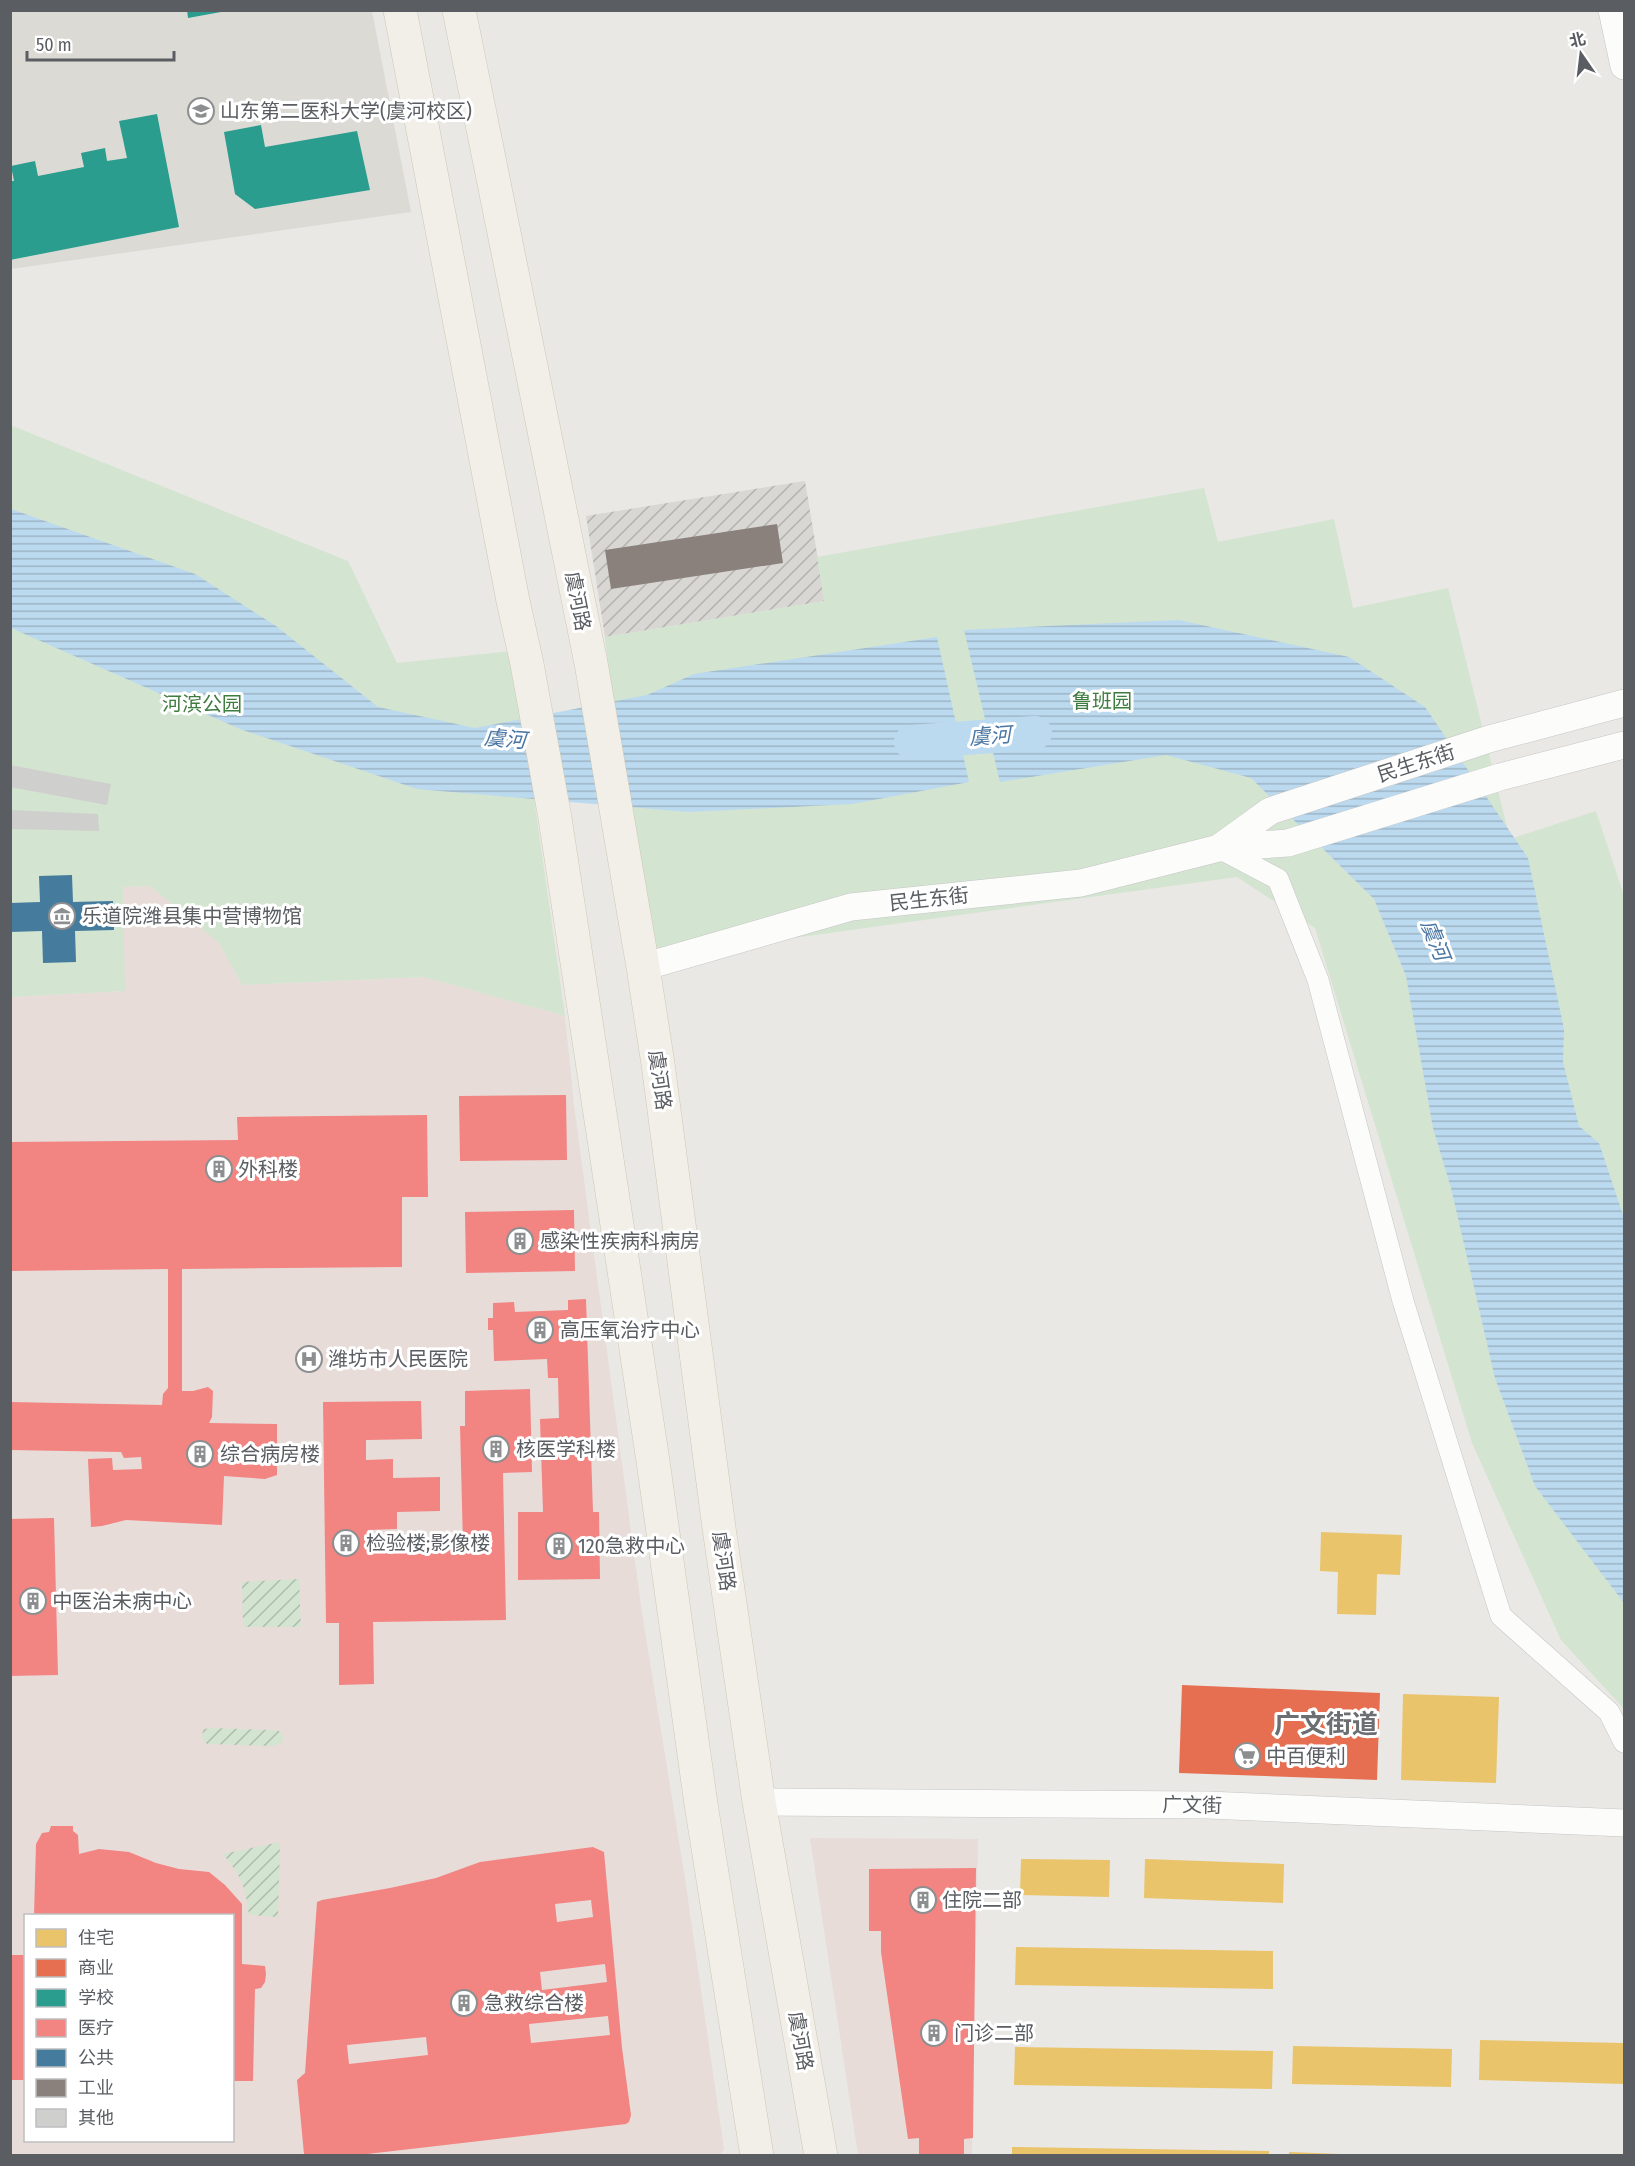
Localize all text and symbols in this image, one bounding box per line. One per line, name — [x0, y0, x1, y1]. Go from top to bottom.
scale bar — [27, 24, 174, 62]
north arrow — [1551, 24, 1611, 84]
text: 北 — [1567, 29, 1588, 51]
text: 50 m — [36, 34, 72, 56]
school or university icon: 山东第二医科大学(虞河校区) — [186, 96, 216, 126]
place label: 山东第二医科大学(虞河校区) — [220, 99, 472, 123]
street label: 虞河路 — [560, 569, 596, 633]
park label: 鲁班园 — [1072, 689, 1132, 713]
park label: 河滨公园 — [162, 692, 242, 716]
water label: 虞河 — [968, 721, 1016, 750]
water label: 虞河 — [483, 724, 531, 754]
street label: 民生东街 — [1374, 739, 1458, 787]
street label: 民生东街 — [888, 883, 970, 915]
museum icon: 乐道院潍县集中营博物馆 — [47, 901, 77, 931]
place label: 乐道院潍县集中营博物馆 — [82, 904, 302, 928]
water label: 虞河 — [1415, 916, 1456, 968]
street label: 虞河路 — [644, 1049, 676, 1111]
building icon: 外科楼 — [204, 1154, 234, 1184]
place label: 外科楼 — [238, 1157, 298, 1181]
building icon: 感染性疾病科病房 — [505, 1226, 535, 1256]
place label: 感染性疾病科病房 — [540, 1229, 700, 1253]
building icon: 高压氧治疗中心 — [525, 1315, 555, 1345]
place label: 高压氧治疗中心 — [560, 1318, 700, 1342]
hospital icon: 潍坊市人民医院 — [294, 1344, 324, 1374]
place label: 潍坊市人民医院 — [328, 1347, 468, 1371]
building icon: 核医学科楼 — [481, 1434, 511, 1464]
place label: 核医学科楼 — [516, 1437, 616, 1461]
building icon: 综合病房楼 — [185, 1439, 215, 1469]
place label: 综合病房楼 — [220, 1442, 320, 1466]
building icon: 检验楼;影像楼 — [331, 1528, 361, 1558]
street label: 虞河路 — [708, 1530, 740, 1592]
place label: 检验楼;影像楼 — [366, 1531, 490, 1555]
building icon: 120急救中心 — [544, 1531, 574, 1561]
place label: 120急救中心 — [578, 1534, 685, 1558]
building icon: 中医治未病中心 — [18, 1586, 48, 1616]
place label: 中医治未病中心 — [52, 1589, 192, 1613]
district label: 广文街道 — [1274, 1709, 1378, 1740]
supermarket icon: 中百便利 — [1232, 1741, 1262, 1771]
place label: 中百便利 — [1266, 1744, 1346, 1768]
street label: 广文街 — [1162, 1792, 1222, 1818]
building icon: 住院二部 — [908, 1885, 938, 1915]
place label: 住院二部 — [942, 1888, 1022, 1912]
legend — [24, 1914, 234, 2142]
text: 住宅 — [78, 1927, 114, 1949]
text: 商业 — [78, 1957, 114, 1979]
text: 学校 — [78, 1987, 114, 2009]
building icon: 急救综合楼 — [449, 1988, 479, 2018]
place label: 急救综合楼 — [484, 1991, 584, 2015]
street label: 虞河路 — [784, 2009, 818, 2073]
text: 医疗 — [78, 2017, 114, 2039]
building icon: 门诊二部 — [919, 2018, 949, 2048]
place label: 门诊二部 — [954, 2021, 1034, 2045]
text: 公共 — [78, 2047, 114, 2069]
text: 工业 — [78, 2077, 114, 2099]
text: 其他 — [78, 2107, 114, 2129]

